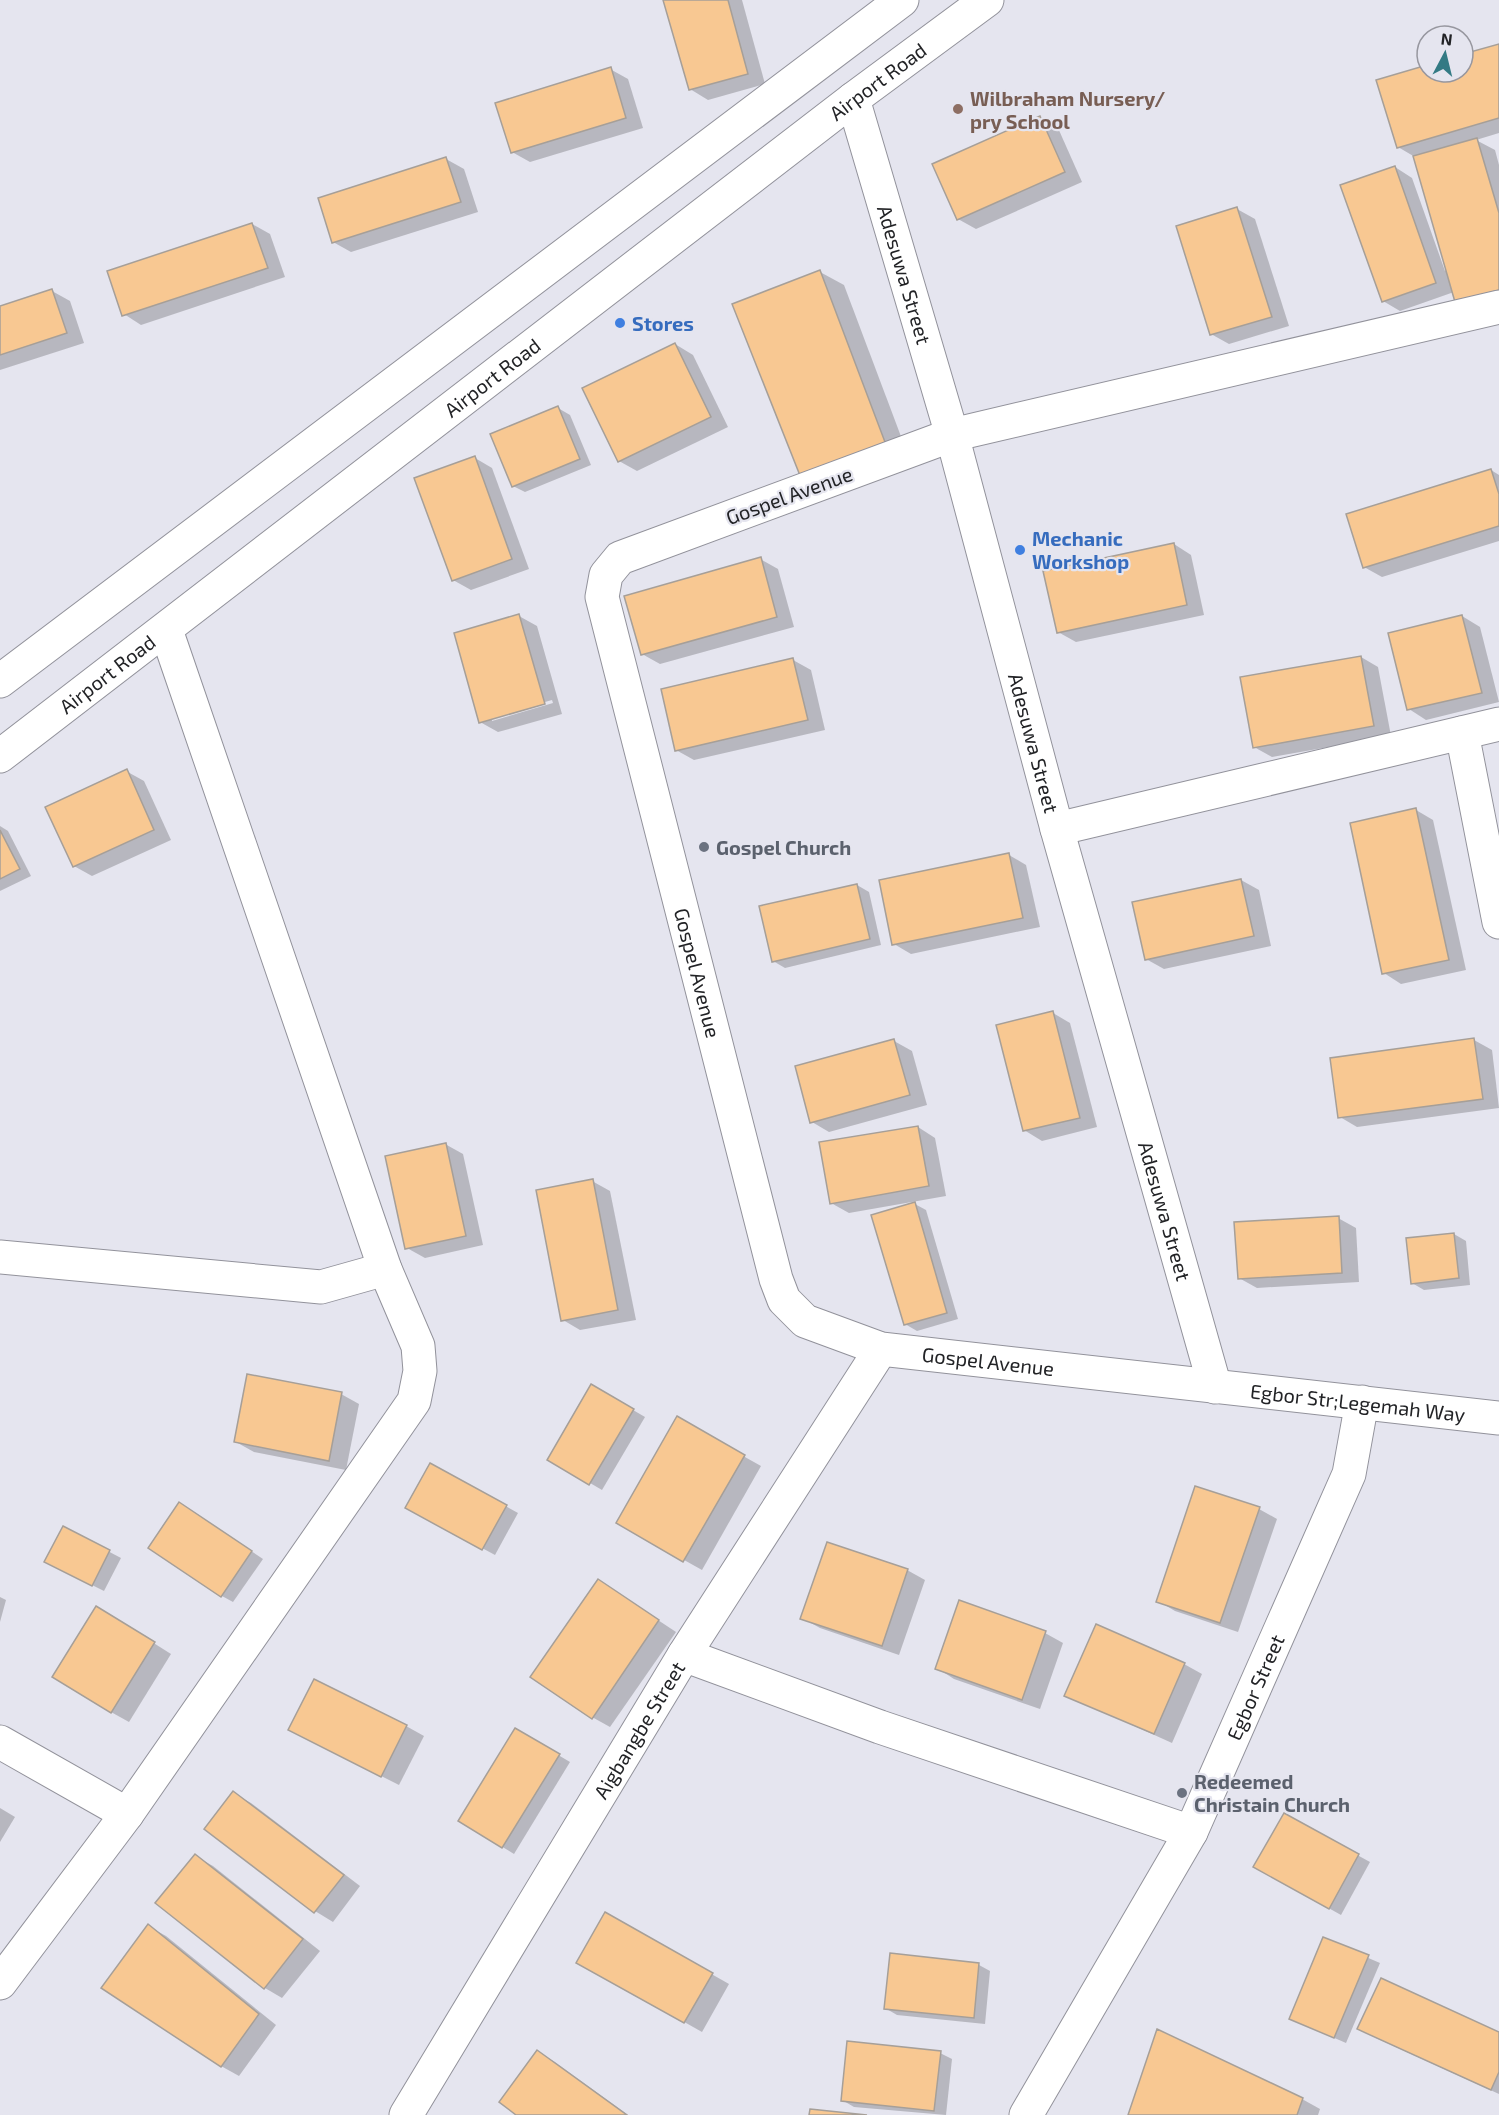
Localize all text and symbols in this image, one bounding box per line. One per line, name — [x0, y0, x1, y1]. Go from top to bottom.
north arrow — [1415, 24, 1475, 84]
text: N — [1440, 28, 1454, 49]
street label: Airport Road — [824, 37, 931, 125]
place label: Wilbraham Nursery/ pry School — [970, 86, 1165, 134]
marker: Wilbraham Nursery/ pry School — [951, 102, 965, 116]
street label: Adesuwa Street — [873, 202, 937, 347]
place label: Stores — [632, 311, 694, 335]
marker: Stores — [613, 316, 627, 330]
street label: Airport Road — [439, 333, 545, 422]
street label: Gospel Avenue — [722, 461, 856, 529]
place label: Mechanic Workshop — [1032, 526, 1129, 573]
marker: Mechanic Workshop — [1013, 543, 1027, 557]
street label: Airport Road — [54, 629, 160, 718]
street label: Adesuwa Street — [1004, 670, 1064, 816]
place label: Gospel Church — [716, 835, 851, 859]
marker: Gospel Church — [697, 840, 711, 854]
street label: Gospel Avenue — [670, 905, 726, 1040]
street label: Adesuwa Street — [1134, 1139, 1196, 1284]
street label: Gospel Avenue — [921, 1342, 1056, 1380]
street label: Egbor Str;Legemah Way — [1249, 1378, 1467, 1426]
street label: Egbor Street — [1221, 1630, 1289, 1744]
street label: Aigbangbe Street — [588, 1657, 690, 1803]
place label: Redeemed Christain Church — [1194, 1769, 1350, 1816]
marker: Redeemed Christain Church — [1175, 1786, 1189, 1800]

